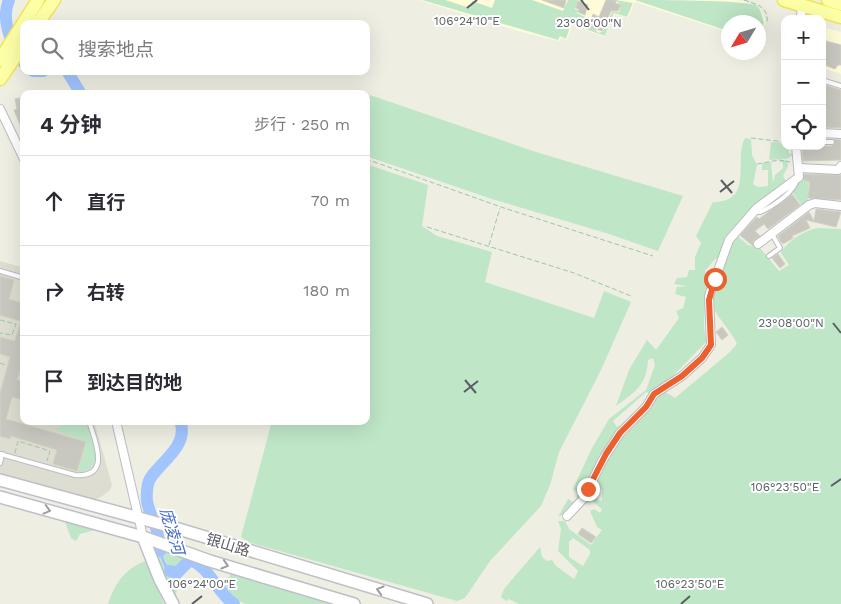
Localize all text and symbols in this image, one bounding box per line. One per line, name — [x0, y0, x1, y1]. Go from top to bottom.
text: 106°24'10"E — [434, 14, 500, 28]
north arrow — [721, 15, 766, 60]
map controls — [781, 15, 826, 150]
button: + — [781, 15, 826, 60]
text: 23°08'00"N — [556, 16, 622, 30]
search box — [20, 20, 370, 75]
icon: search — [38, 34, 66, 62]
text: 搜索地点 — [78, 38, 154, 61]
button: − — [781, 60, 826, 105]
button: locate — [781, 105, 826, 150]
text: 4 分钟 — [40, 112, 102, 137]
text: 步行 · 250 m — [254, 115, 350, 134]
icon: ahead — [40, 187, 68, 215]
text: 直行 — [87, 191, 125, 214]
text: 70 m — [311, 191, 350, 210]
route start — [704, 268, 727, 291]
icon: right — [40, 277, 68, 305]
text: 右转 — [87, 281, 125, 304]
text: 180 m — [303, 281, 350, 300]
text: 23°08'00"N — [758, 316, 824, 330]
icon: arrive — [40, 367, 68, 395]
text: 到达目的地 — [87, 371, 182, 394]
route end — [577, 478, 600, 501]
text: 106°23'50"E — [751, 480, 820, 494]
one-way arrow — [42, 505, 51, 515]
water label: 庞凌河 — [156, 505, 189, 560]
street label: 银山路 — [204, 530, 252, 560]
one-way arrow — [221, 560, 229, 570]
text: 106°24'00"E — [168, 577, 237, 591]
text: 106°23'50"E — [656, 577, 725, 591]
one-way arrow — [376, 586, 385, 596]

